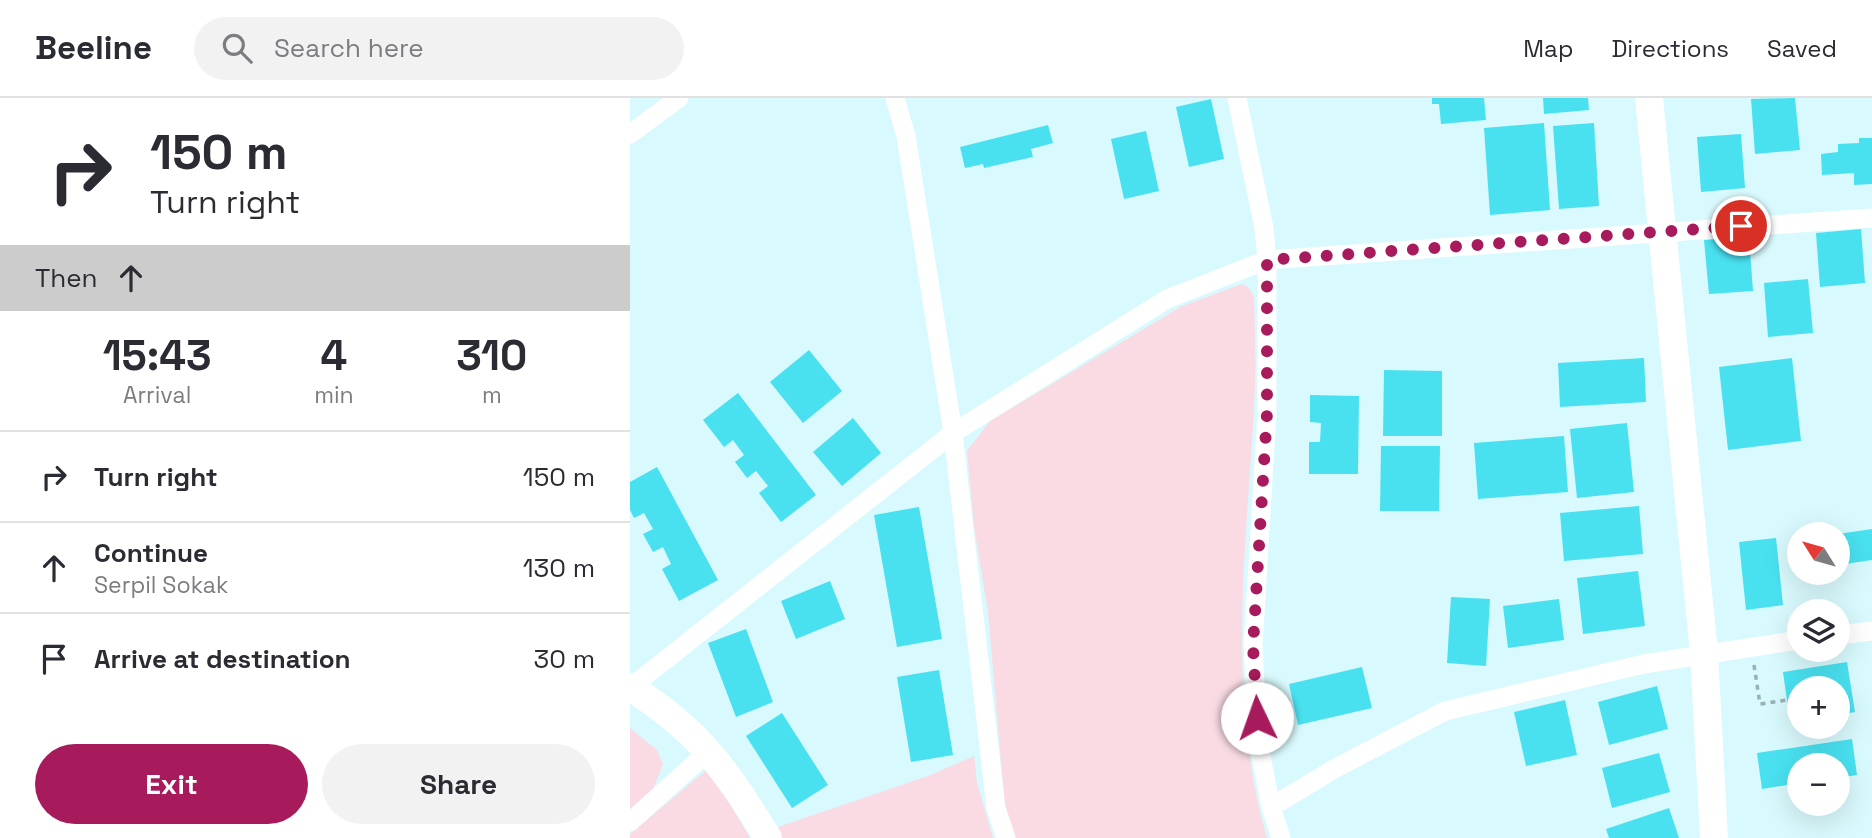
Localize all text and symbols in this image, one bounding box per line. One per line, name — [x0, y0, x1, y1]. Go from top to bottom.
search box — [194, 17, 684, 80]
text: Beeline — [35, 27, 152, 69]
icon: search — [218, 29, 256, 67]
text: Search here — [274, 31, 424, 65]
text: Map — [1523, 33, 1573, 64]
text: Directions — [1611, 33, 1729, 64]
text: Saved — [1767, 33, 1837, 64]
text: 150 m — [150, 121, 288, 183]
icon: right — [35, 126, 126, 217]
text: Turn right — [150, 182, 300, 222]
pin — [1711, 196, 1771, 256]
icon: arrive — [1722, 207, 1760, 245]
icon: ahead — [112, 259, 150, 297]
text: Then — [35, 261, 98, 295]
text: 15:43 — [103, 329, 212, 382]
text: 4 — [321, 329, 347, 382]
text: 310 — [456, 329, 527, 382]
text: Arrival — [123, 380, 191, 410]
text: min — [314, 380, 354, 410]
text: m — [482, 380, 502, 410]
icon: right — [35, 458, 73, 496]
text: Turn right — [94, 460, 218, 494]
text: 150 m — [523, 460, 595, 494]
north arrow — [1787, 522, 1850, 584]
map controls — [1787, 522, 1850, 816]
text: Continue — [94, 536, 208, 570]
icon: ahead — [35, 549, 73, 587]
text: 130 m — [523, 551, 595, 585]
text: Serpil Sokak — [94, 570, 228, 600]
button: layers — [1787, 599, 1850, 662]
icon: arrive — [35, 640, 73, 678]
text: Arrive at destination — [94, 642, 351, 676]
text: 30 m — [534, 642, 595, 676]
button: + — [1787, 676, 1850, 739]
position arrow — [1220, 681, 1294, 755]
button: Exit — [35, 744, 308, 824]
button: Share — [322, 744, 595, 824]
button: − — [1787, 753, 1850, 816]

